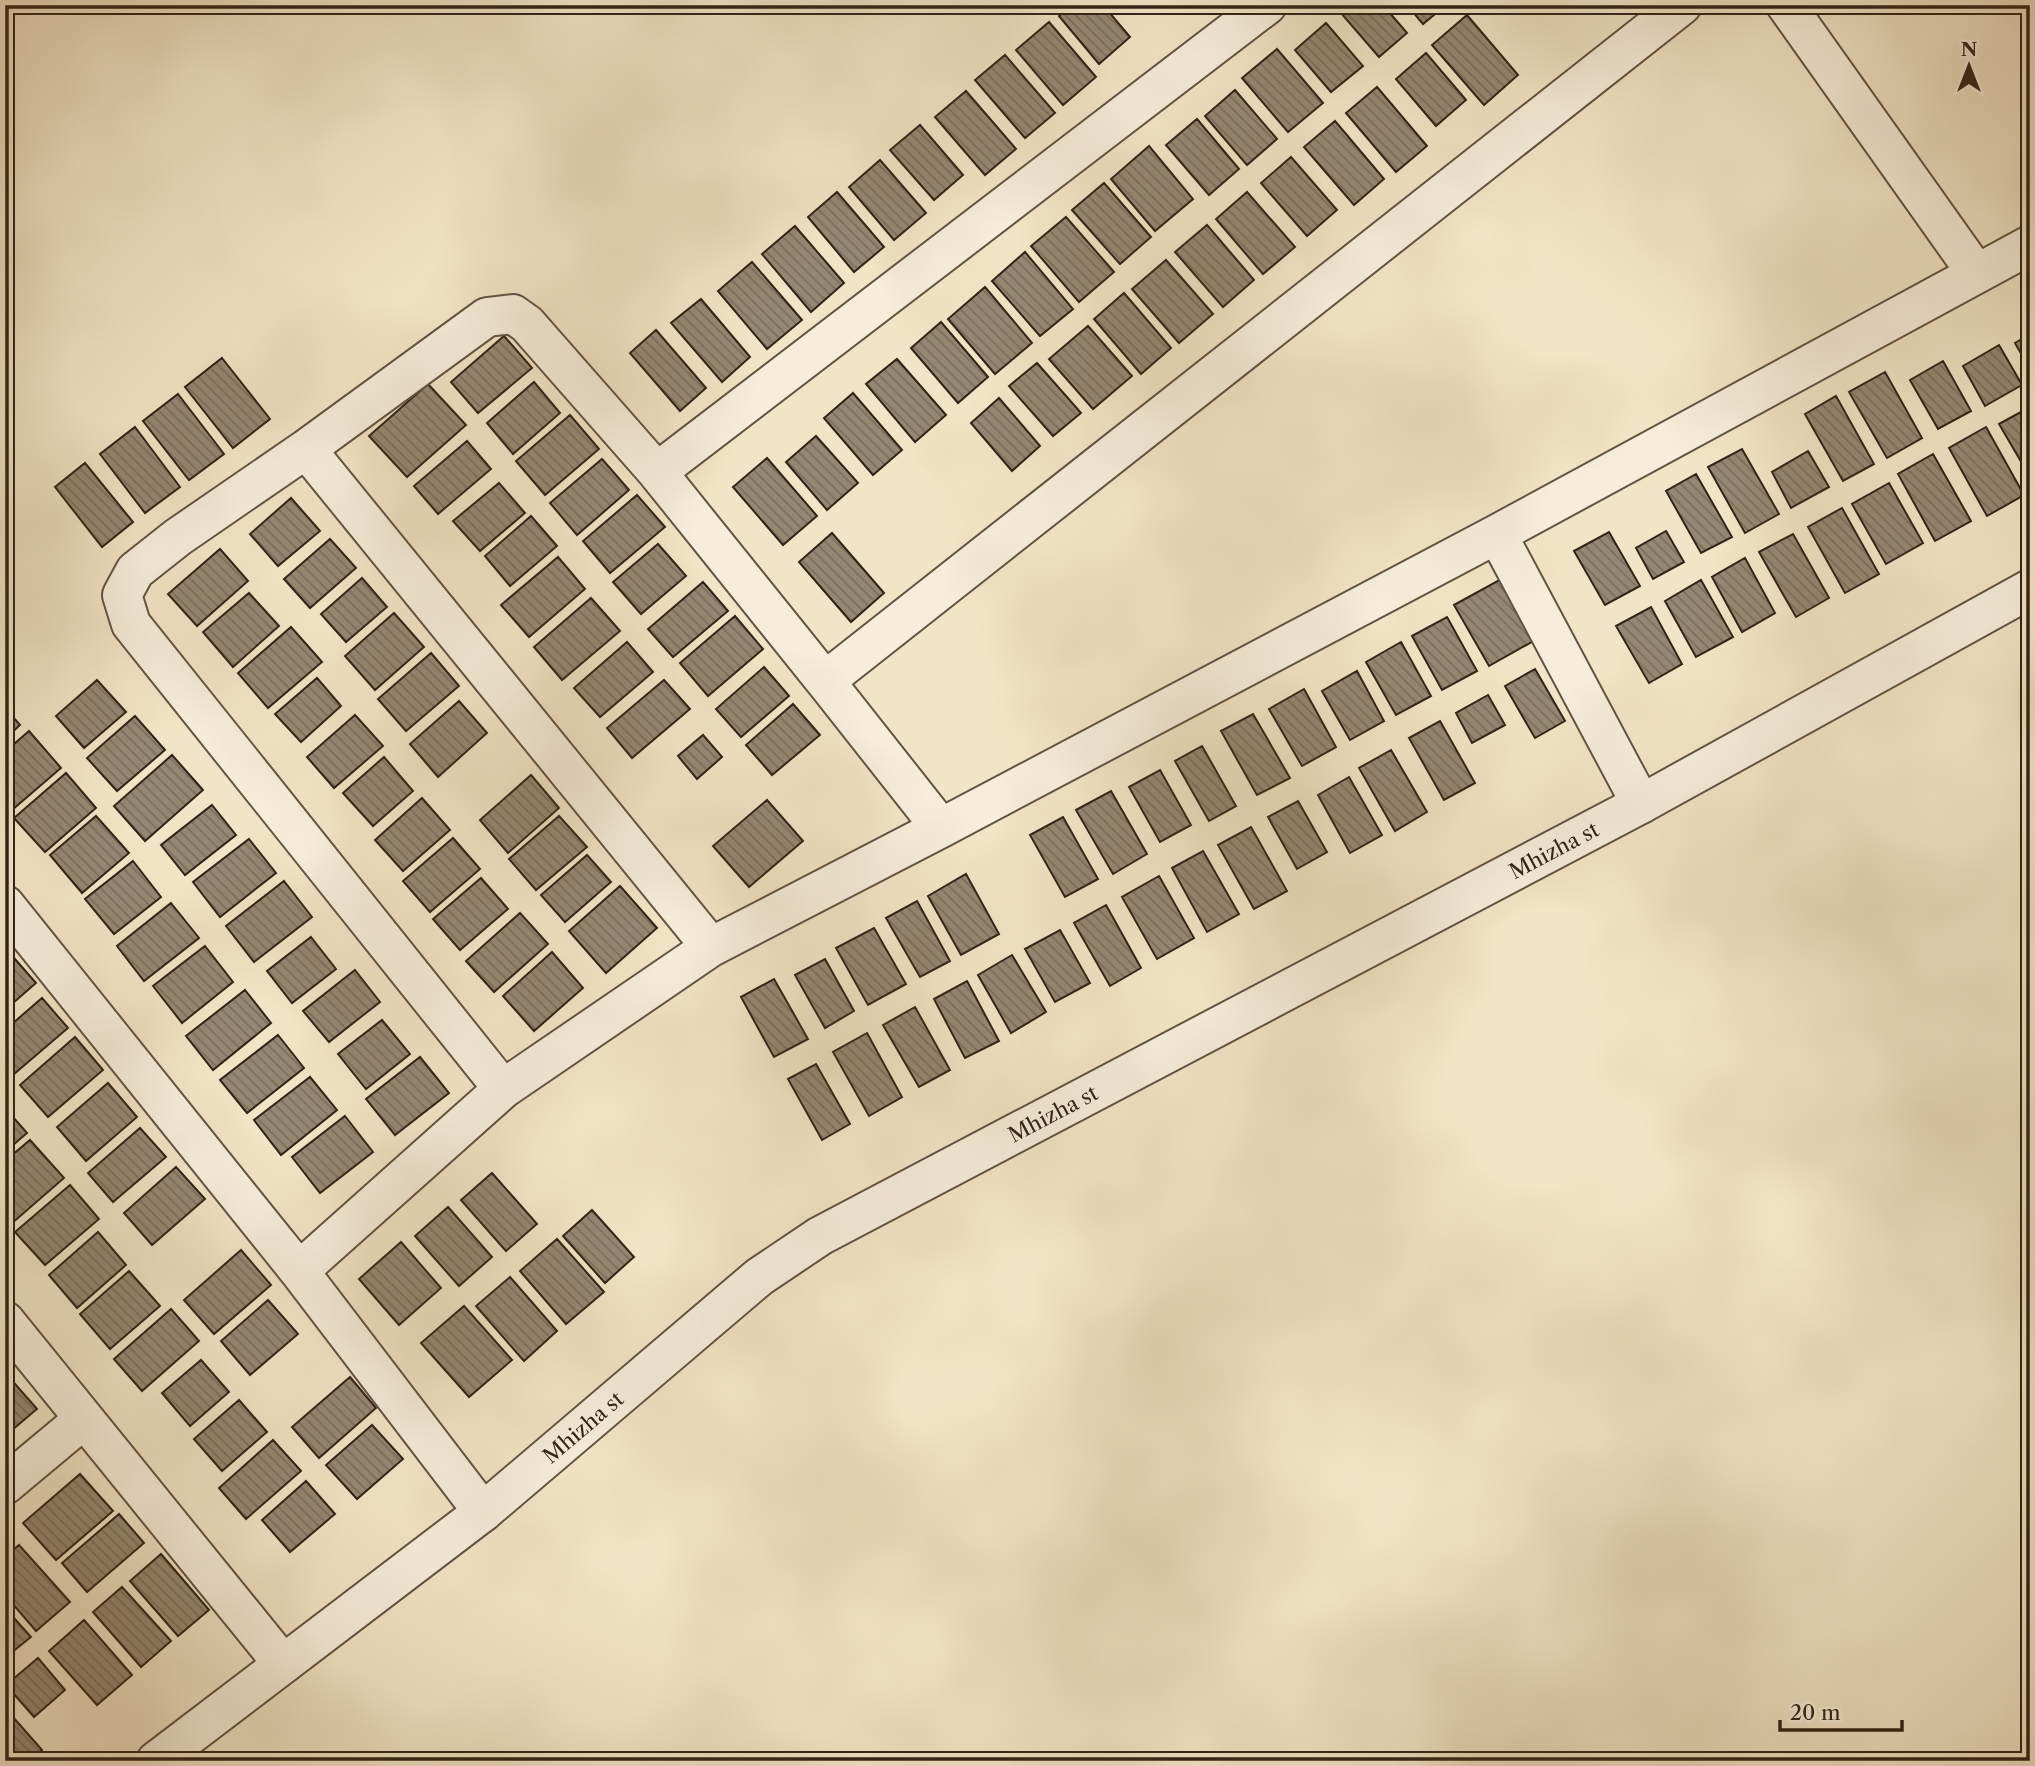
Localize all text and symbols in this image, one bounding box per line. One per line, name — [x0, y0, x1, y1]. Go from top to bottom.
north arrow — [1934, 32, 2004, 102]
text: N — [1961, 38, 1977, 61]
street label: Mhizha st — [1505, 816, 1603, 884]
street label: Mhizha st — [1004, 1079, 1102, 1147]
street label: Mhizha st — [537, 1386, 628, 1468]
scale bar — [1780, 1689, 1902, 1733]
text: 20 m — [1790, 1700, 1841, 1725]

